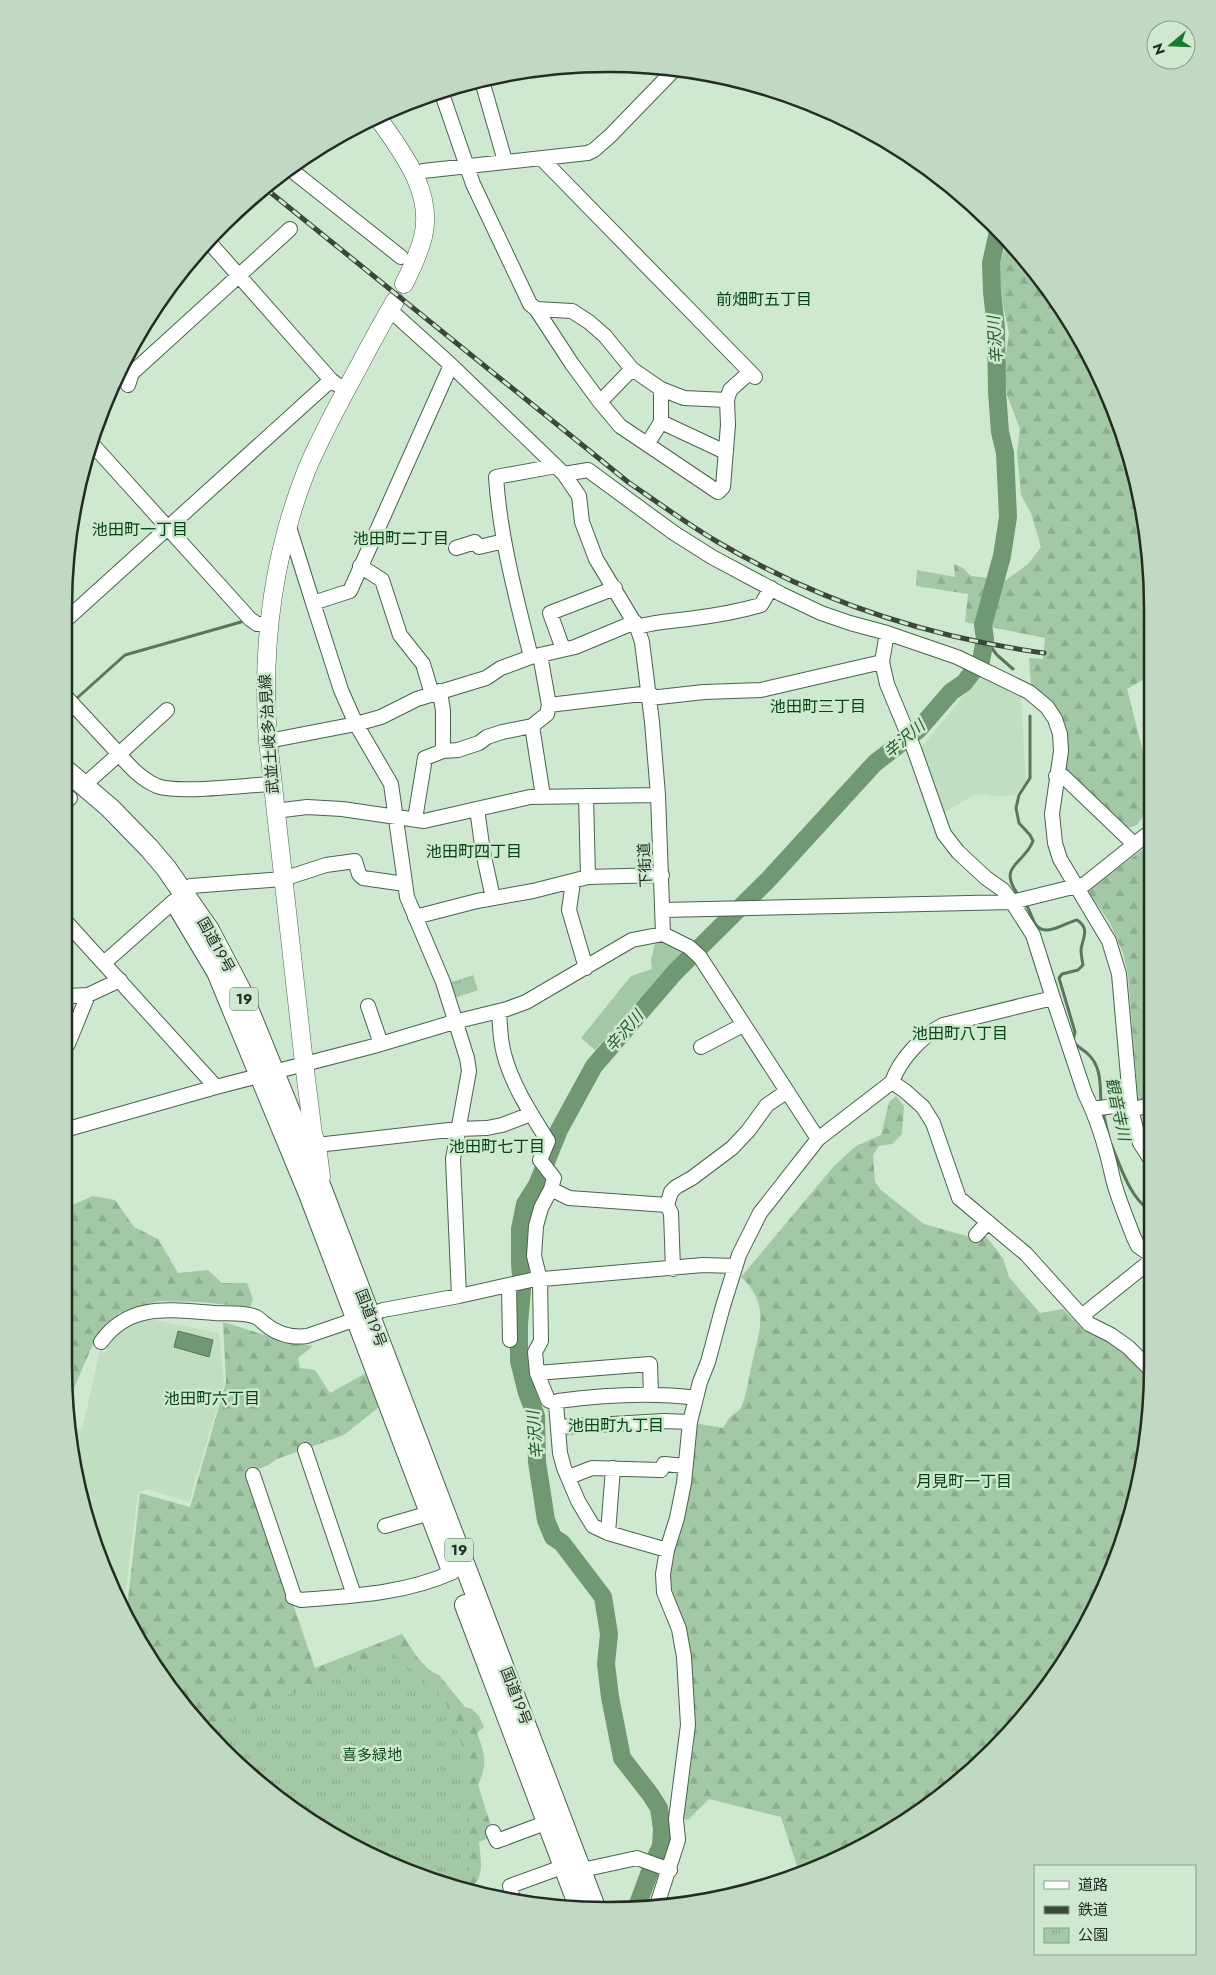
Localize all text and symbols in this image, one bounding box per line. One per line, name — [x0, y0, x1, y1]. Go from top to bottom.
north arrow — [1146, 20, 1196, 70]
text: N — [1147, 41, 1170, 58]
district label: 前畑町五丁目 — [716, 288, 812, 311]
water label: 辛沢川 — [982, 313, 1008, 365]
district label: 池田町一丁目 — [92, 518, 188, 541]
district label: 池田町二丁目 — [353, 527, 449, 550]
street label: 武並土岐多治見線 — [254, 673, 284, 795]
district label: 池田町三丁目 — [770, 695, 866, 718]
water label: 辛沢川 — [878, 713, 931, 763]
district label: 池田町四丁目 — [426, 840, 522, 863]
street label: 下街道 — [633, 842, 657, 888]
street label: 国道19号 — [192, 913, 240, 977]
road number: 19 — [230, 988, 258, 1011]
water label: 辛沢川 — [600, 1004, 650, 1057]
district label: 池田町八丁目 — [912, 1022, 1008, 1045]
water label: 観音寺川 — [1100, 1075, 1136, 1145]
district label: 池田町七丁目 — [449, 1135, 545, 1158]
street label: 国道19号 — [350, 1286, 392, 1350]
district label: 池田町六丁目 — [164, 1387, 260, 1410]
water label: 辛沢川 — [521, 1408, 549, 1460]
district label: 池田町九丁目 — [568, 1414, 664, 1437]
district label: 月見町一丁目 — [916, 1470, 1012, 1493]
road number: 19 — [445, 1538, 473, 1562]
street label: 国道19号 — [495, 1664, 537, 1728]
park label: 喜多緑地 — [342, 1744, 402, 1766]
legend — [1034, 1865, 1196, 1955]
text: 道路 — [1078, 1874, 1108, 1896]
text: 鉄道 — [1078, 1899, 1108, 1921]
text: 公園 — [1078, 1924, 1108, 1946]

